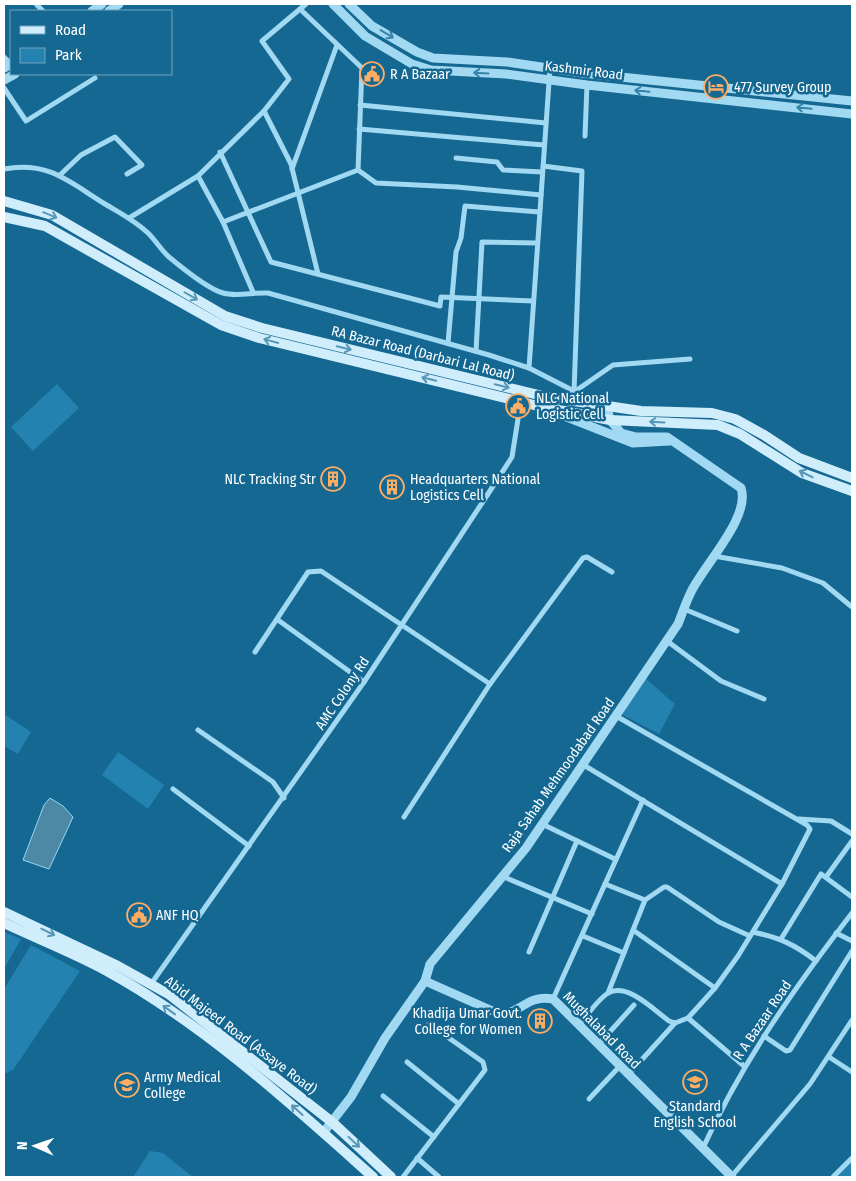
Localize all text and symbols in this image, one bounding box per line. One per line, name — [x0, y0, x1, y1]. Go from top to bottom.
legend — [10, 10, 172, 75]
text: Road — [55, 21, 86, 39]
one-way arrow — [379, 30, 393, 40]
text: Park — [55, 46, 82, 64]
street label: Kashmir Road — [544, 57, 624, 84]
public building icon: R A Bazaar — [359, 61, 385, 87]
place label: R A Bazaar — [390, 66, 450, 83]
one-way arrow — [473, 68, 490, 78]
hotel icon: 477 Survey Group — [703, 74, 729, 100]
place label: 477 Survey Group — [734, 79, 832, 96]
one-way arrow — [635, 86, 651, 96]
one-way arrow — [796, 103, 812, 113]
one-way arrow — [42, 211, 57, 221]
one-way arrow — [183, 292, 198, 301]
street label: RA Bazar Road (Darbari Lal Road) — [330, 322, 516, 385]
one-way arrow — [264, 336, 280, 345]
one-way arrow — [335, 344, 351, 353]
one-way arrow — [422, 374, 438, 383]
one-way arrow — [493, 382, 509, 391]
place label: NLC National Logistic Cell — [536, 390, 609, 423]
public building icon: NLC National Logistic Cell — [505, 393, 531, 419]
one-way arrow — [649, 417, 665, 426]
building icon: NLC Tracking Str — [320, 466, 346, 492]
one-way arrow — [799, 469, 814, 479]
place label: NLC Tracking Str — [224, 471, 316, 488]
place label: Headquarters National Logistics Cell — [410, 471, 540, 504]
building icon: Headquarters National Logistics Cell — [379, 474, 405, 500]
street label: AMC Colony Rd — [312, 653, 373, 733]
street label: Raja Sahab Mehmoodabad Road — [498, 695, 618, 856]
public building icon: ANF HQ — [126, 902, 152, 928]
place label: ANF HQ — [156, 907, 199, 924]
one-way arrow — [40, 928, 55, 937]
street label: Abid Majeed Road (Assaye Road) — [161, 973, 320, 1098]
street label: R A Bazaar Road — [730, 977, 795, 1063]
street label: Mughalabad Road — [559, 988, 644, 1073]
one-way arrow — [162, 1005, 176, 1015]
place label: Khadija Umar Govt. College for Women — [412, 1005, 522, 1038]
building icon: Khadija Umar Govt. College for Women — [527, 1008, 553, 1034]
place label: Army Medical College — [144, 1069, 221, 1102]
school or university icon: Standard English School — [682, 1069, 708, 1095]
school or university icon: Army Medical College — [114, 1072, 140, 1098]
place label: Standard English School — [654, 1098, 737, 1131]
one-way arrow — [291, 1104, 304, 1115]
north arrow — [10, 1121, 60, 1171]
one-way arrow — [347, 1136, 360, 1148]
text: N — [14, 1141, 31, 1150]

